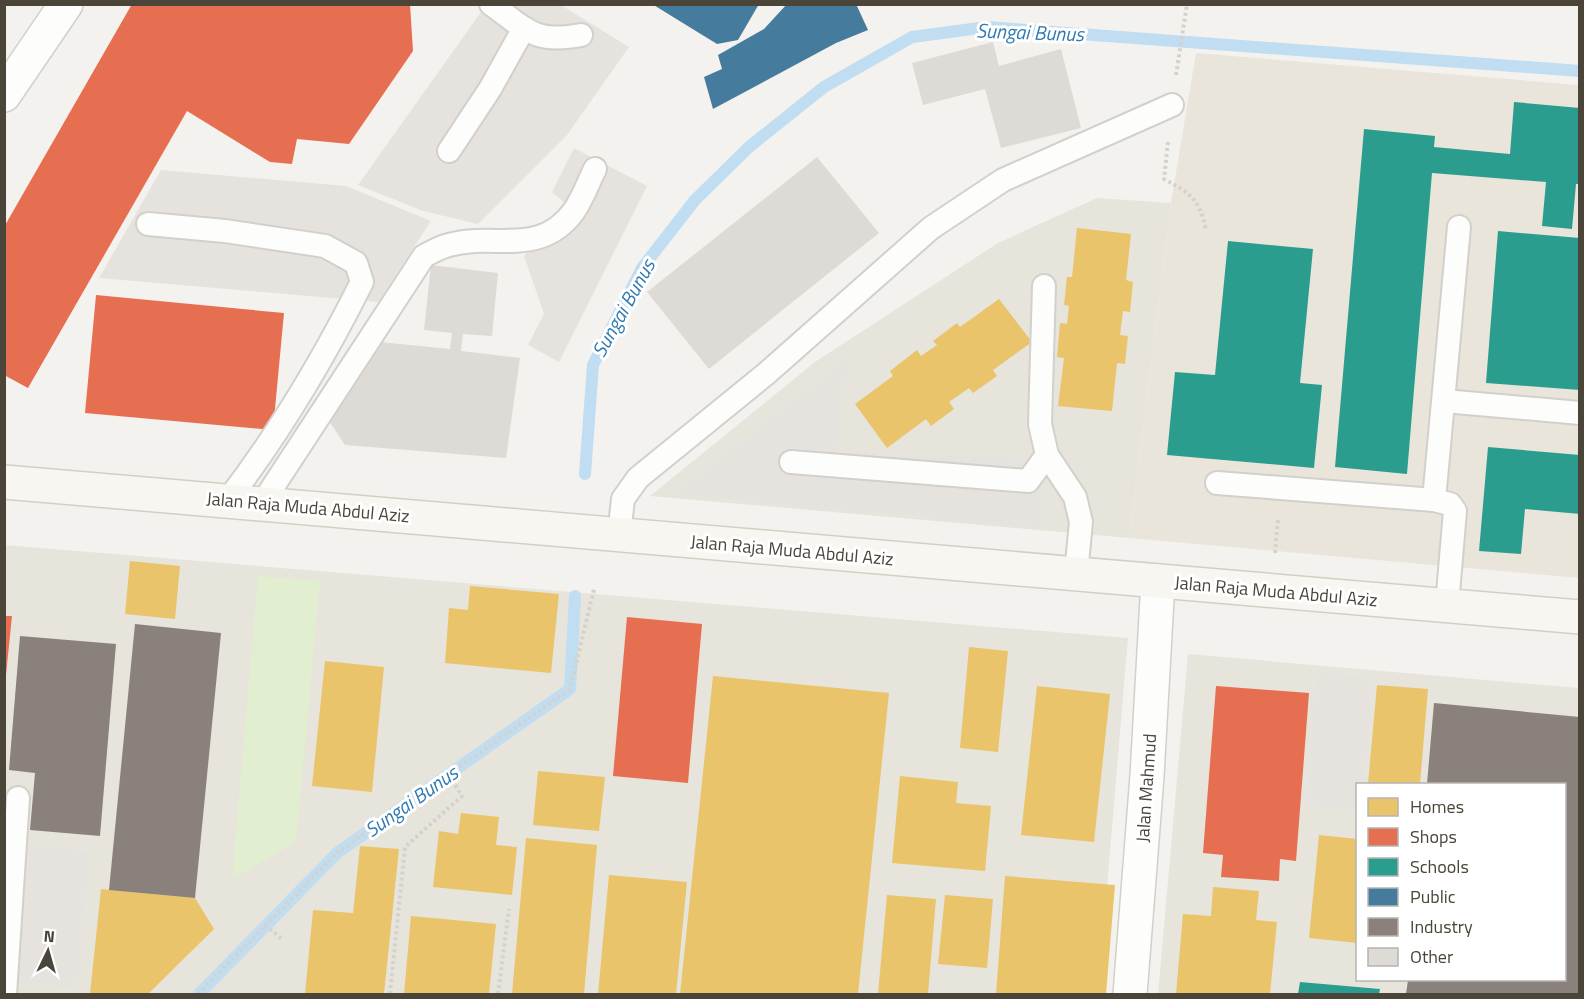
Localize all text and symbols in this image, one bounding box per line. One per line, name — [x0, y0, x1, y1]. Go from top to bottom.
water label: Sungai Bunus — [976, 15, 1086, 49]
water label: Sungai Bunus — [583, 252, 663, 363]
street label: Jalan Raja Muda Abdul Aziz — [205, 485, 411, 529]
street label: Jalan Raja Muda Abdul Aziz — [689, 528, 895, 572]
street label: Jalan Raja Muda Abdul Aziz — [1173, 569, 1379, 613]
street label: Jalan Mahmud — [1129, 733, 1163, 843]
water label: Sungai Bunus — [358, 757, 465, 845]
legend — [1356, 783, 1566, 981]
text: Homes — [1410, 793, 1464, 820]
text: Shops — [1410, 823, 1457, 850]
text: Schools — [1410, 853, 1469, 880]
text: Public — [1410, 883, 1456, 910]
text: Industry — [1410, 913, 1473, 940]
north arrow — [18, 921, 78, 981]
text: N — [43, 924, 56, 948]
text: Other — [1410, 943, 1453, 970]

